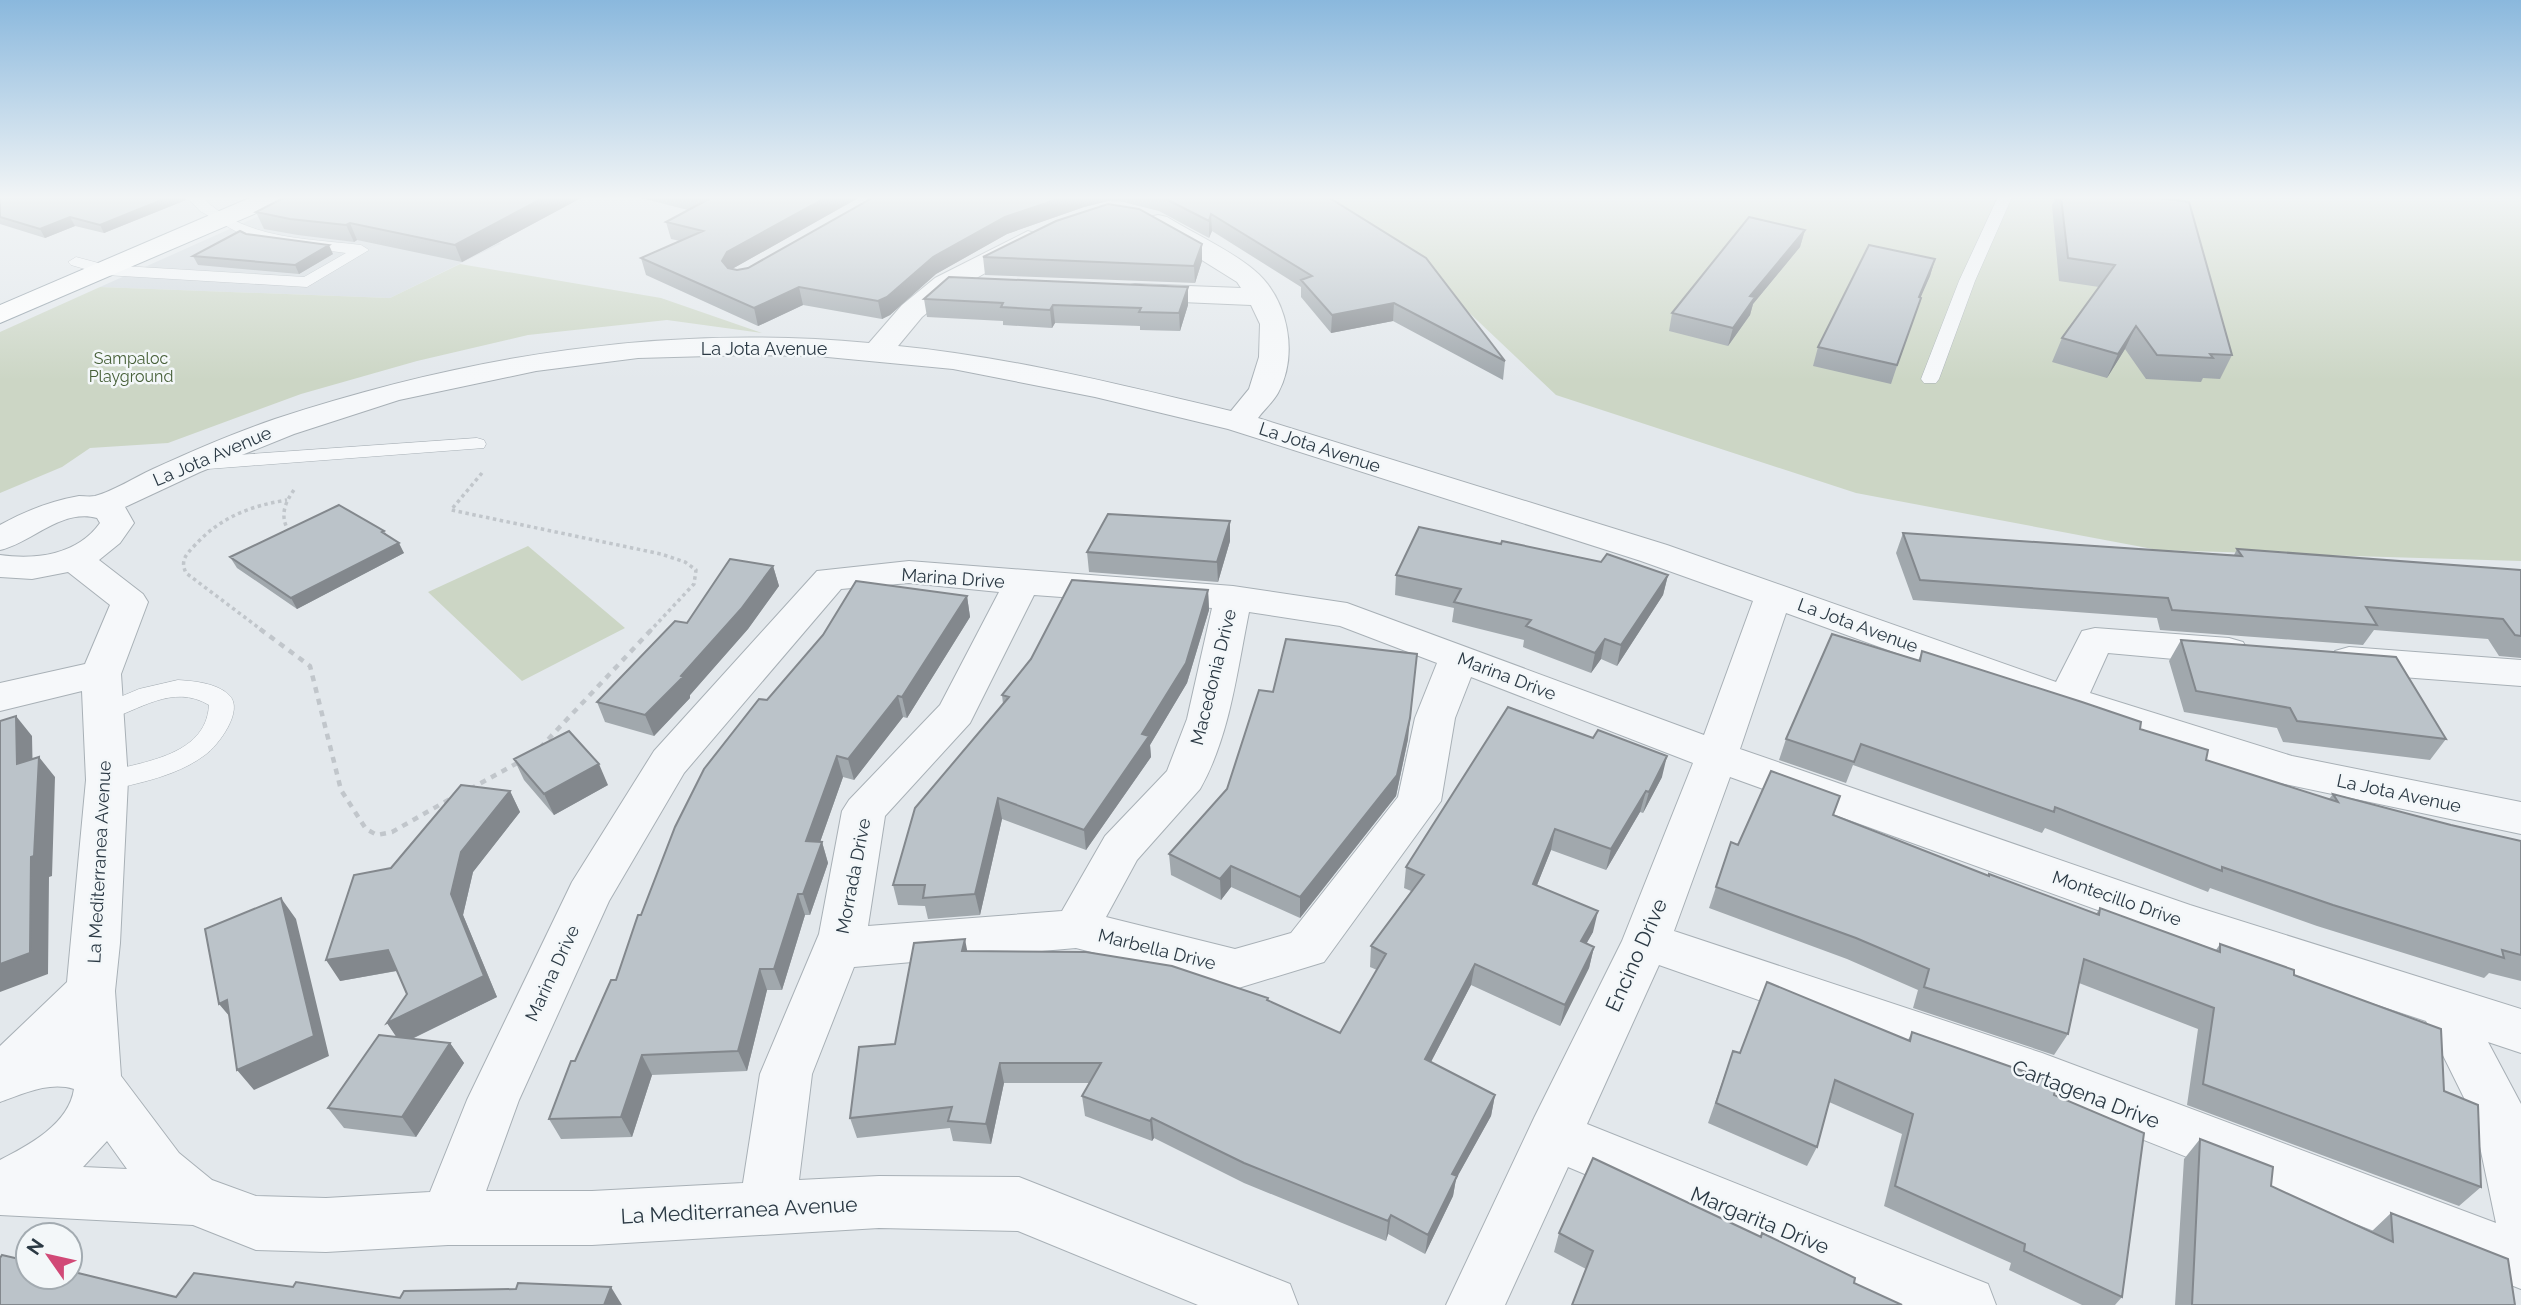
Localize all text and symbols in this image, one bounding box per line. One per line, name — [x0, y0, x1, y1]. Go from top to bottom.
street label: La Jota Avenue — [701, 338, 828, 359]
park label: Sampaloc Playground — [89, 349, 173, 386]
street label: La Jota Avenue — [1257, 417, 1384, 477]
street label: La Jota Avenue — [150, 421, 275, 490]
street label: Marina Drive — [901, 564, 1006, 592]
street label: La Jota Avenue — [1795, 593, 1921, 657]
street label: Macedonia Drive — [1186, 606, 1240, 747]
street label: Marina Drive — [1455, 648, 1560, 705]
street label: La Mediterranea Avenue — [83, 760, 115, 964]
street label: La Jota Avenue — [2335, 770, 2463, 817]
street label: Morrada Drive — [832, 816, 875, 936]
street label: Montecillo Drive — [2050, 866, 2185, 930]
street label: Encino Drive — [1600, 895, 1672, 1015]
street label: Marina Drive — [521, 921, 584, 1024]
street label: Marbella Drive — [1096, 924, 1218, 974]
street label: Cartagena Drive — [2009, 1054, 2163, 1134]
street label: Margarita Drive — [1687, 1181, 1833, 1259]
street label: La Mediterranea Avenue — [620, 1191, 858, 1229]
north arrow — [14, 1221, 84, 1291]
text: N — [22, 1234, 48, 1259]

